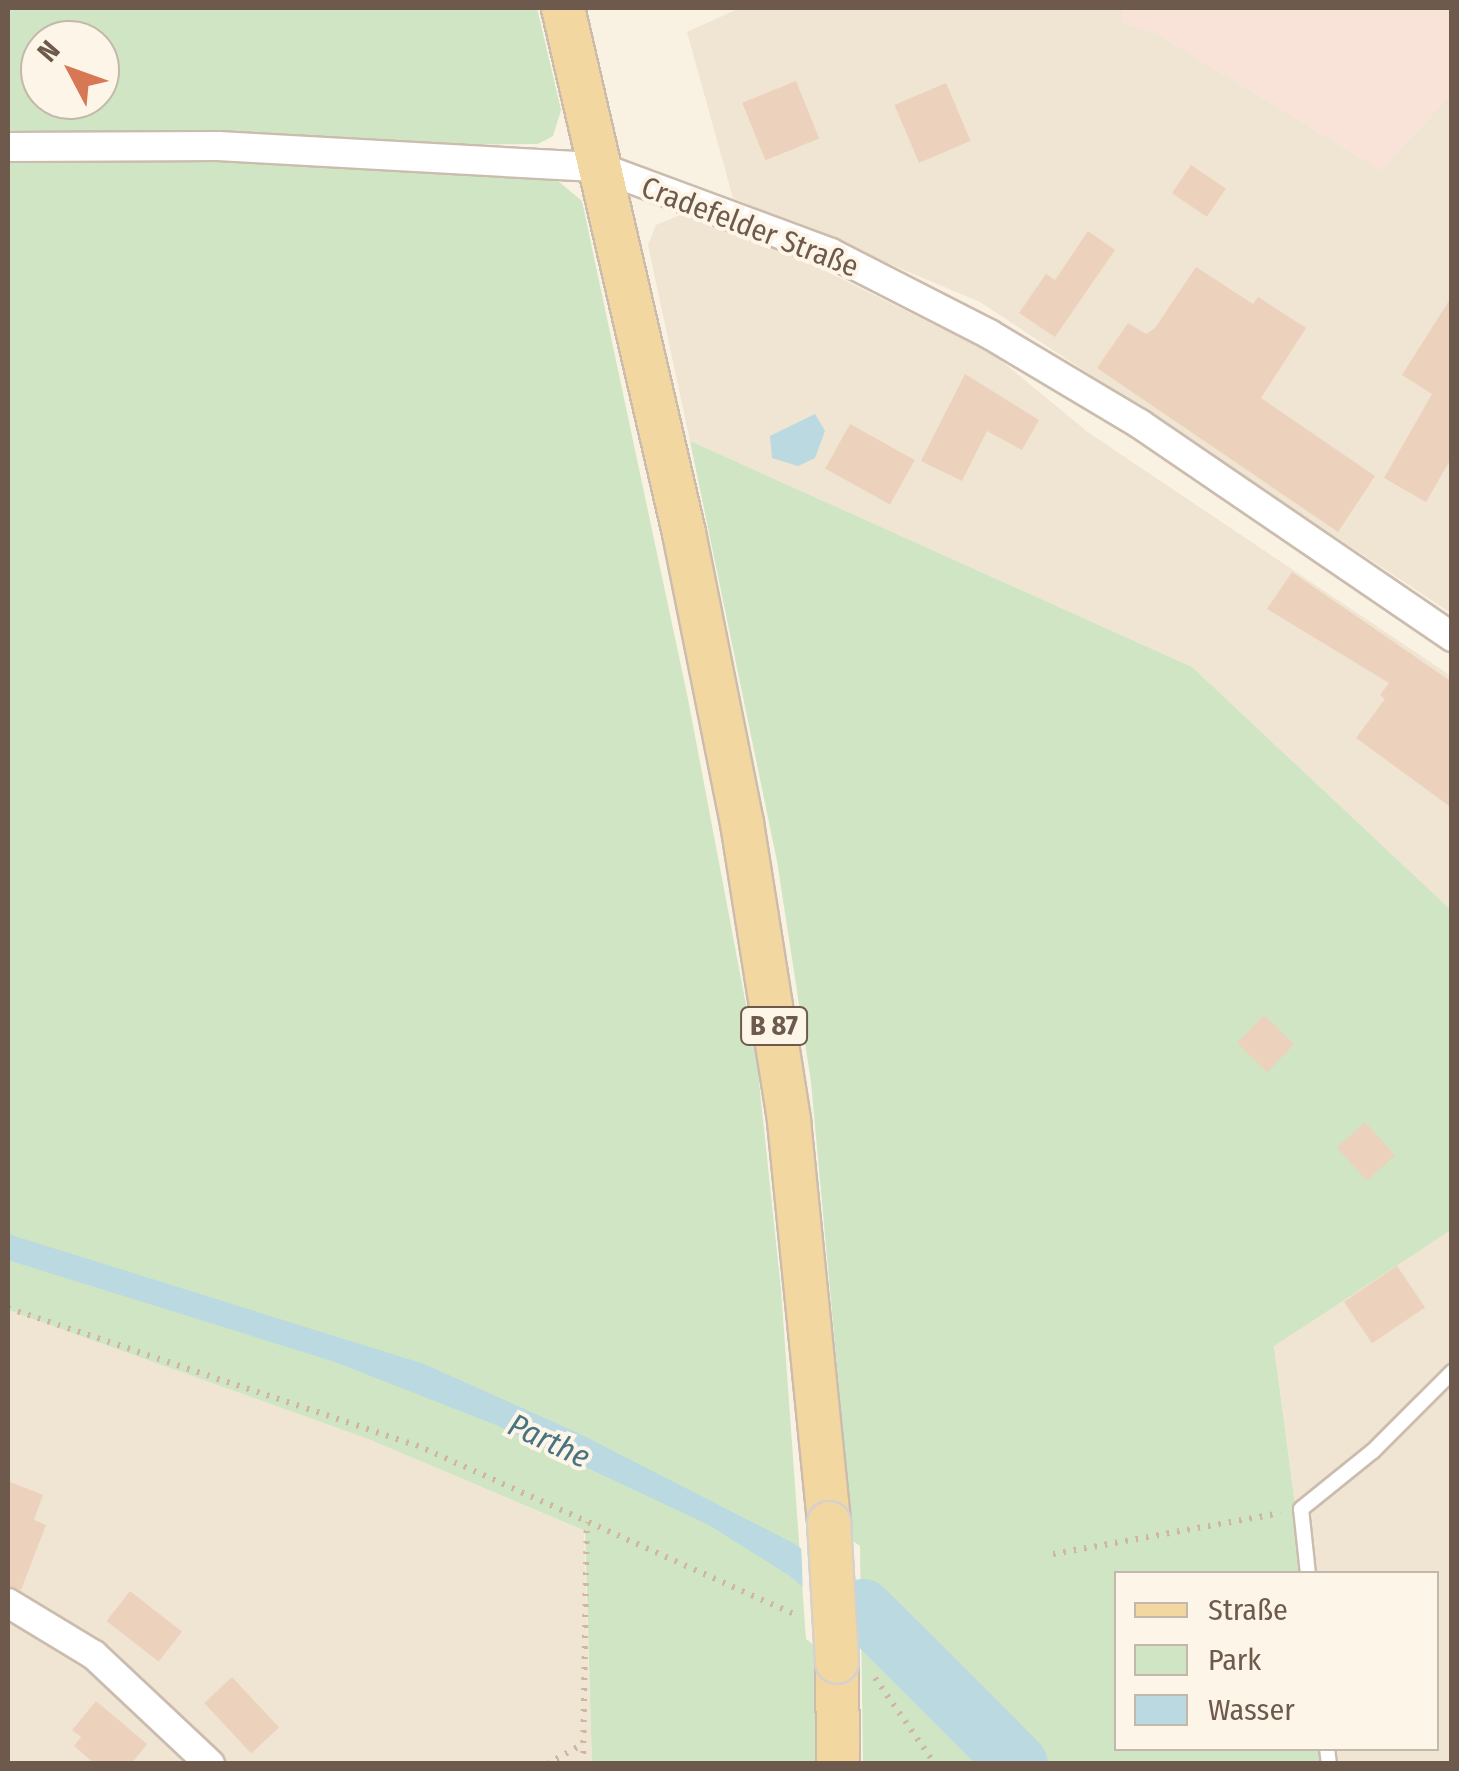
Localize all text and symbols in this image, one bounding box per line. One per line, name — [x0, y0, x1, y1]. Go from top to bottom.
north arrow — [20, 20, 120, 120]
text: N — [31, 34, 66, 68]
street label: Cradefelder Straße — [636, 169, 864, 285]
road number: B 87 — [739, 1003, 809, 1049]
water label: Parthe — [502, 1406, 596, 1476]
legend — [1114, 1571, 1439, 1751]
text: Straße — [1208, 1592, 1288, 1628]
text: Park — [1208, 1642, 1261, 1678]
text: Wasser — [1208, 1692, 1295, 1728]

